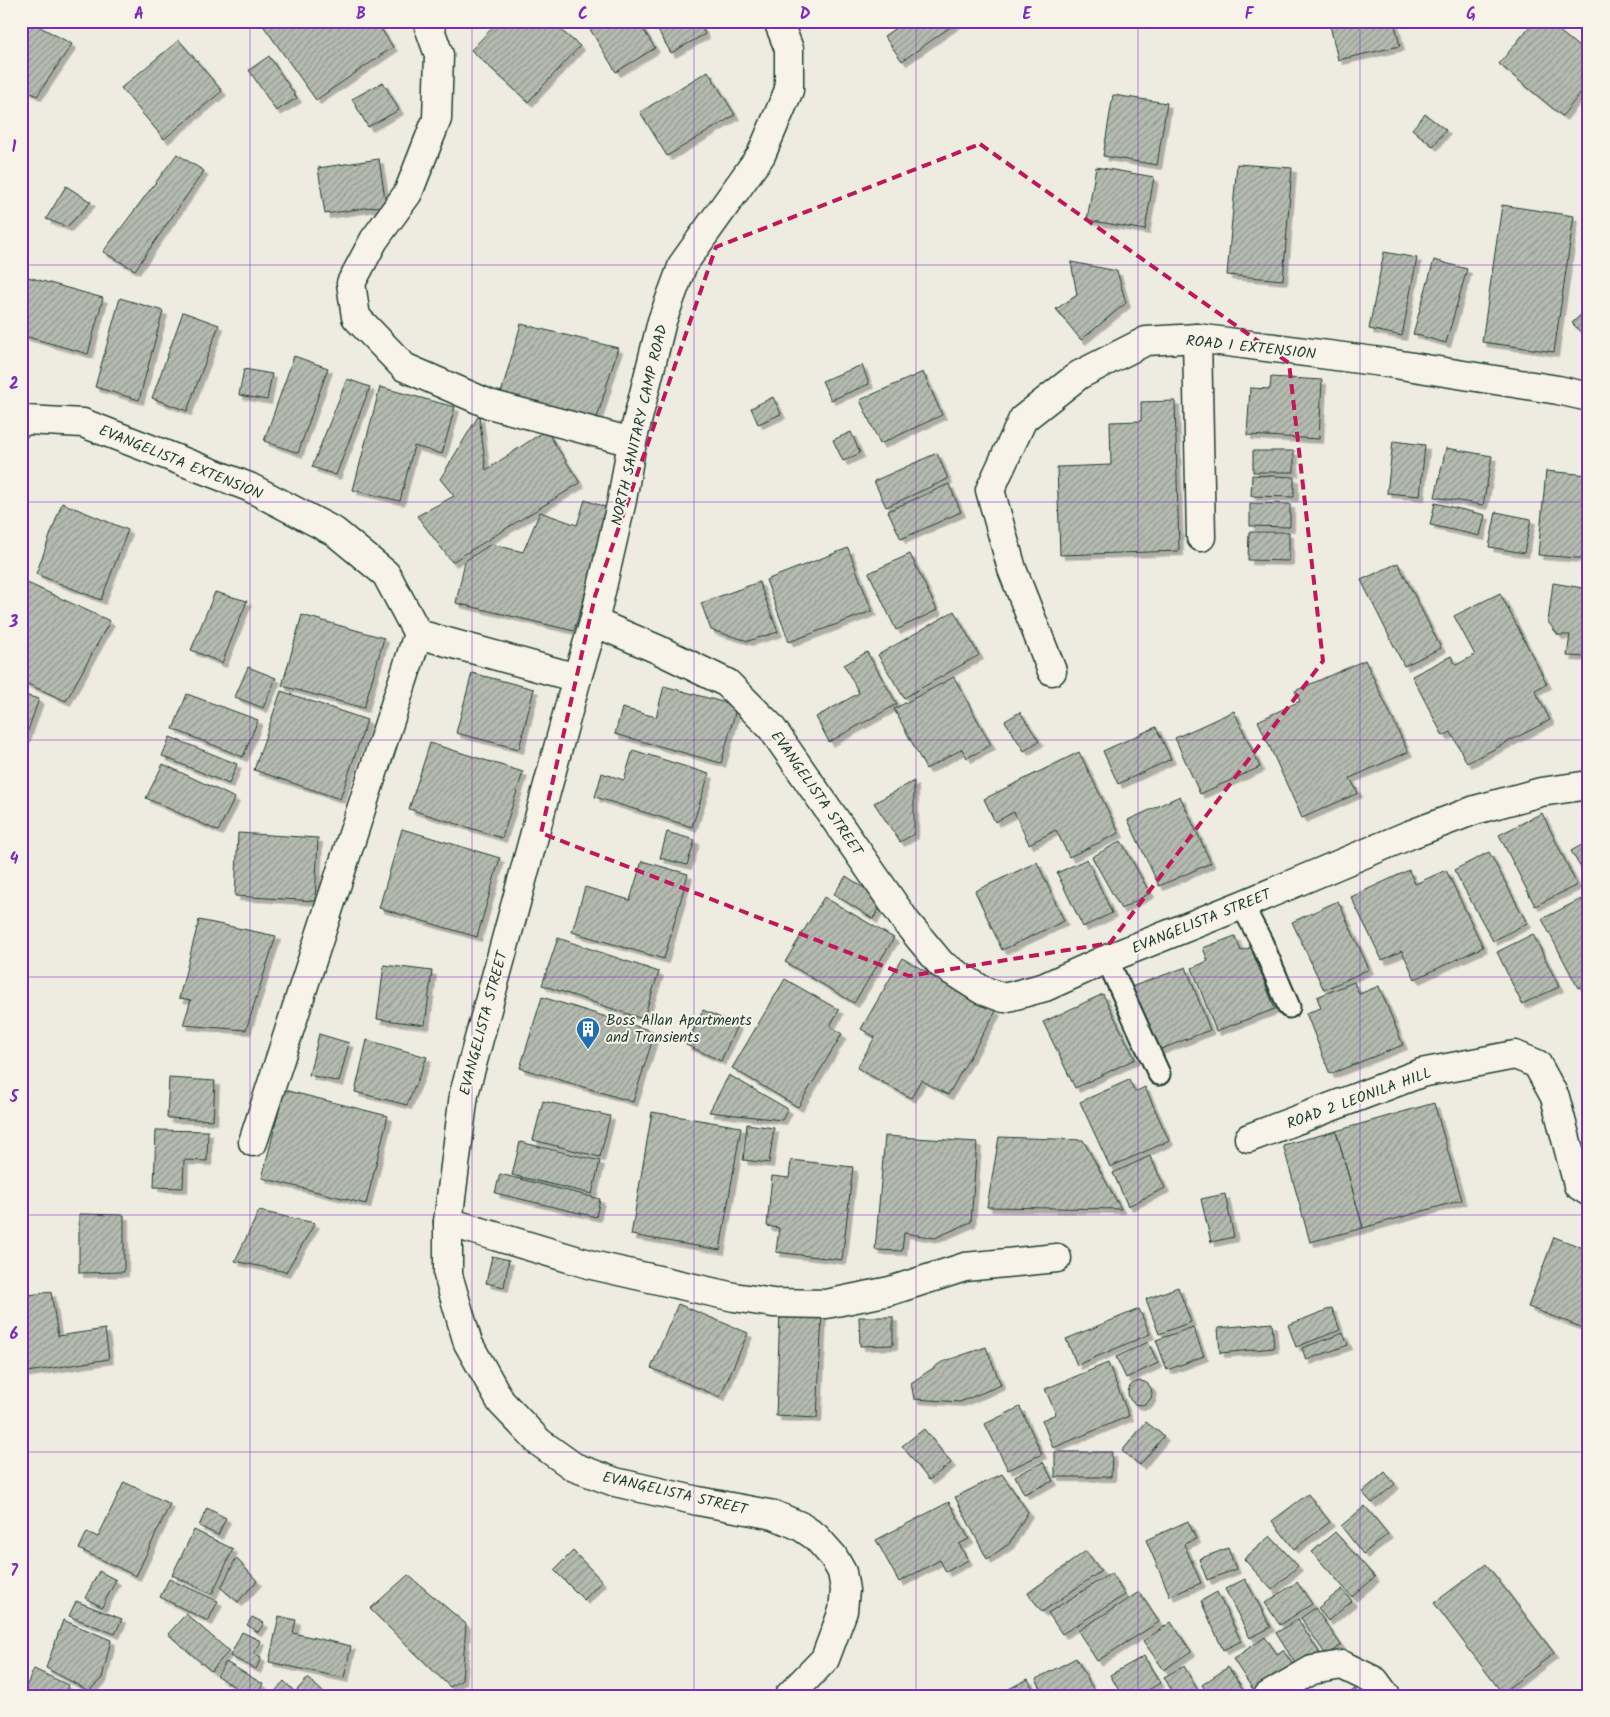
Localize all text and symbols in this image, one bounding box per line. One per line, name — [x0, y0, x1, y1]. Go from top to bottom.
text: A — [134, 2, 144, 27]
text: B — [356, 2, 366, 27]
text: C — [578, 2, 588, 27]
text: D — [800, 2, 811, 27]
text: E — [1023, 2, 1033, 27]
text: F — [1245, 2, 1255, 27]
text: G — [1466, 2, 1476, 27]
text: 1 — [12, 135, 17, 160]
street label: NORTH SANITARY CAMP ROAD — [605, 322, 675, 528]
street label: ROAD 1 EXTENSION — [1185, 329, 1317, 367]
text: 2 — [9, 372, 19, 397]
street label: EVANGELISTA EXTENSION — [95, 419, 266, 507]
text: 3 — [9, 610, 19, 635]
street label: EVANGELISTA STREET — [764, 726, 870, 863]
text: 4 — [10, 847, 19, 872]
street label: EVANGELISTA STREET — [1128, 882, 1276, 961]
street label: EVANGELISTA STREET — [453, 947, 515, 1098]
place label: Boss Allan Apartments and Transients — [606, 1009, 752, 1050]
building icon: Boss Allan Apartments and Transients — [575, 1016, 601, 1050]
street label: ROAD 2 LEONILA HILL — [1283, 1062, 1435, 1136]
text: 5 — [9, 1085, 20, 1110]
text: 6 — [10, 1322, 19, 1347]
street label: EVANGELISTA STREET — [600, 1466, 752, 1523]
text: 7 — [10, 1559, 18, 1584]

